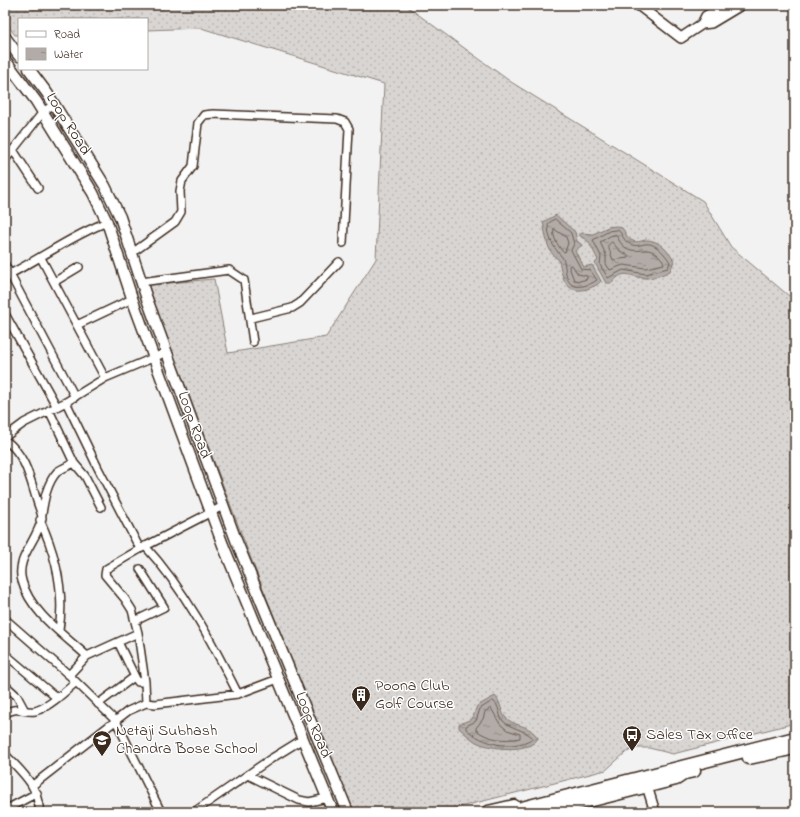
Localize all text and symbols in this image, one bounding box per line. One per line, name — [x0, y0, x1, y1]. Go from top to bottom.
legend — [18, 18, 148, 70]
text: Road — [54, 26, 80, 44]
text: Water — [54, 46, 83, 64]
street label: Loop Road — [39, 88, 97, 160]
street label: Loop Road — [171, 388, 217, 462]
place label: Poona Club Golf Course — [375, 674, 454, 716]
building icon: Poona Club Golf Course — [350, 684, 372, 712]
street label: Loop Road — [288, 688, 338, 762]
place label: Netaji Subhash Chandra Bose School — [116, 719, 258, 761]
place label: Sales Tax Office — [646, 723, 754, 747]
bus stop icon: Sales Tax Office — [621, 724, 643, 752]
school or university icon: Netaji Subhash Chandra Bose School — [91, 729, 113, 757]

